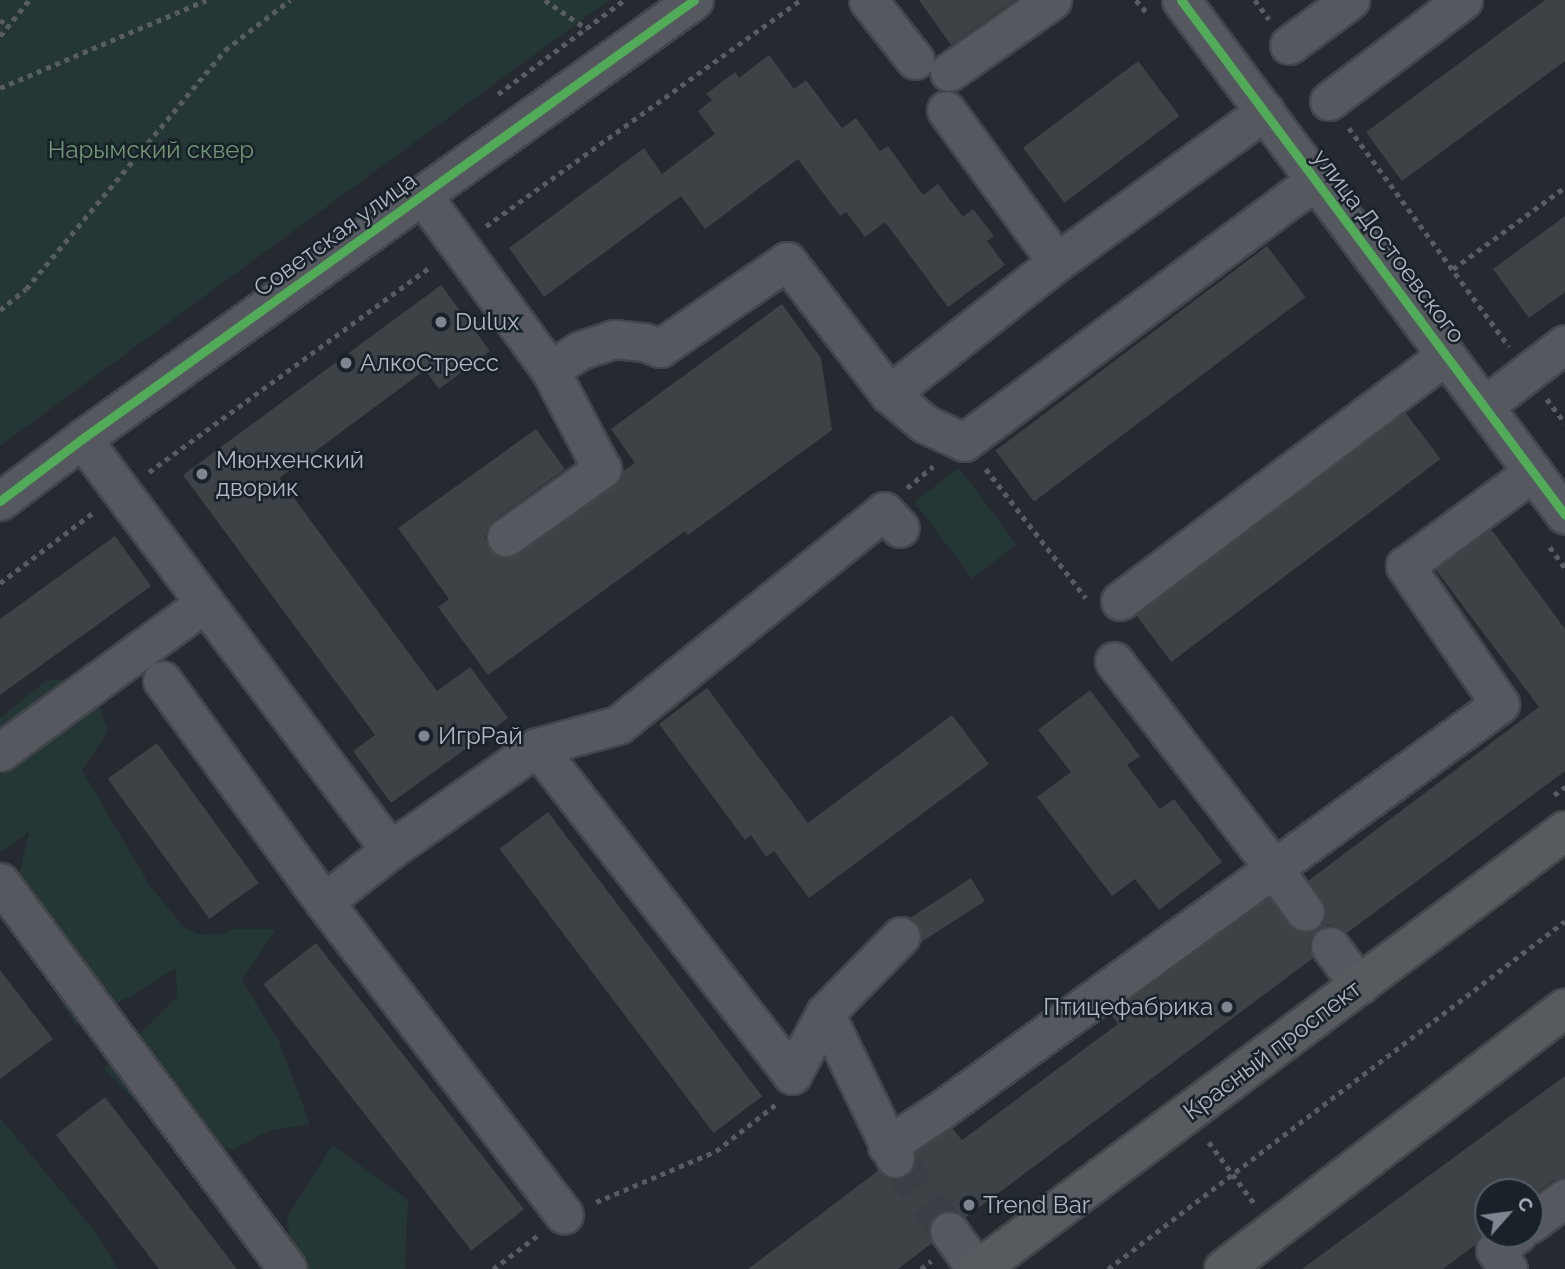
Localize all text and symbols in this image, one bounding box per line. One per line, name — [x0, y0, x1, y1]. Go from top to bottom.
park label: Нарымский сквер — [48, 136, 254, 164]
street label: улица Достоевского — [1307, 143, 1471, 349]
street label: Советская улица — [248, 165, 422, 303]
place label: Dulux — [455, 308, 519, 336]
marker: Dulux — [433, 314, 449, 330]
place label: АлкоСтресс — [360, 349, 499, 377]
marker: АлкоСтресс — [338, 355, 354, 371]
place label: Мюнхенский дворик — [216, 446, 364, 502]
marker: Мюнхенский дворик — [194, 466, 210, 482]
place label: ИгрРай — [438, 722, 523, 750]
marker: ИгрРай — [416, 728, 432, 744]
street label: Красный проспект — [1178, 974, 1366, 1126]
place label: Птицефабрика — [1043, 993, 1213, 1021]
marker: Птицефабрика — [1219, 999, 1235, 1015]
north arrow — [1474, 1178, 1544, 1248]
place label: Trend Bar — [983, 1191, 1090, 1219]
text: С — [1513, 1193, 1539, 1215]
marker: Trend Bar — [961, 1197, 977, 1213]

